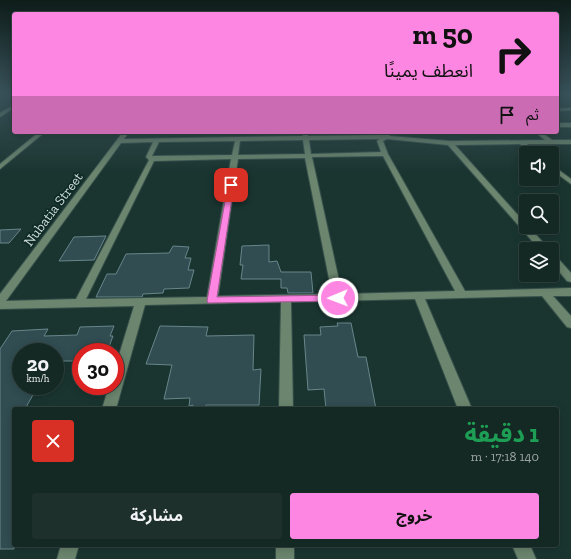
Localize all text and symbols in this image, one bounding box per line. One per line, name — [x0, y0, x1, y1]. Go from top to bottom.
text: 50 m — [412, 18, 473, 51]
icon: right — [487, 28, 539, 80]
text: انعطف يمينًا — [384, 60, 473, 82]
icon: arrive — [496, 104, 518, 126]
text: ثم — [526, 106, 539, 124]
map controls — [519, 146, 559, 282]
button: sound — [519, 146, 559, 186]
street label: Nubatia Street — [20, 168, 87, 250]
pin — [214, 168, 248, 202]
icon: arrive — [220, 174, 242, 196]
button: search — [519, 194, 559, 234]
button: layers — [519, 242, 559, 282]
position arrow — [317, 277, 359, 319]
speed limit sign: 30 — [72, 343, 124, 395]
text: 20 — [27, 352, 49, 376]
text: km/h — [27, 373, 49, 385]
text: 1 دقيقة — [464, 419, 539, 448]
button: close — [32, 420, 74, 462]
text: 140 m · 17:18 — [471, 449, 539, 464]
button: مشاركة — [32, 493, 282, 539]
button: خروج — [290, 493, 539, 539]

